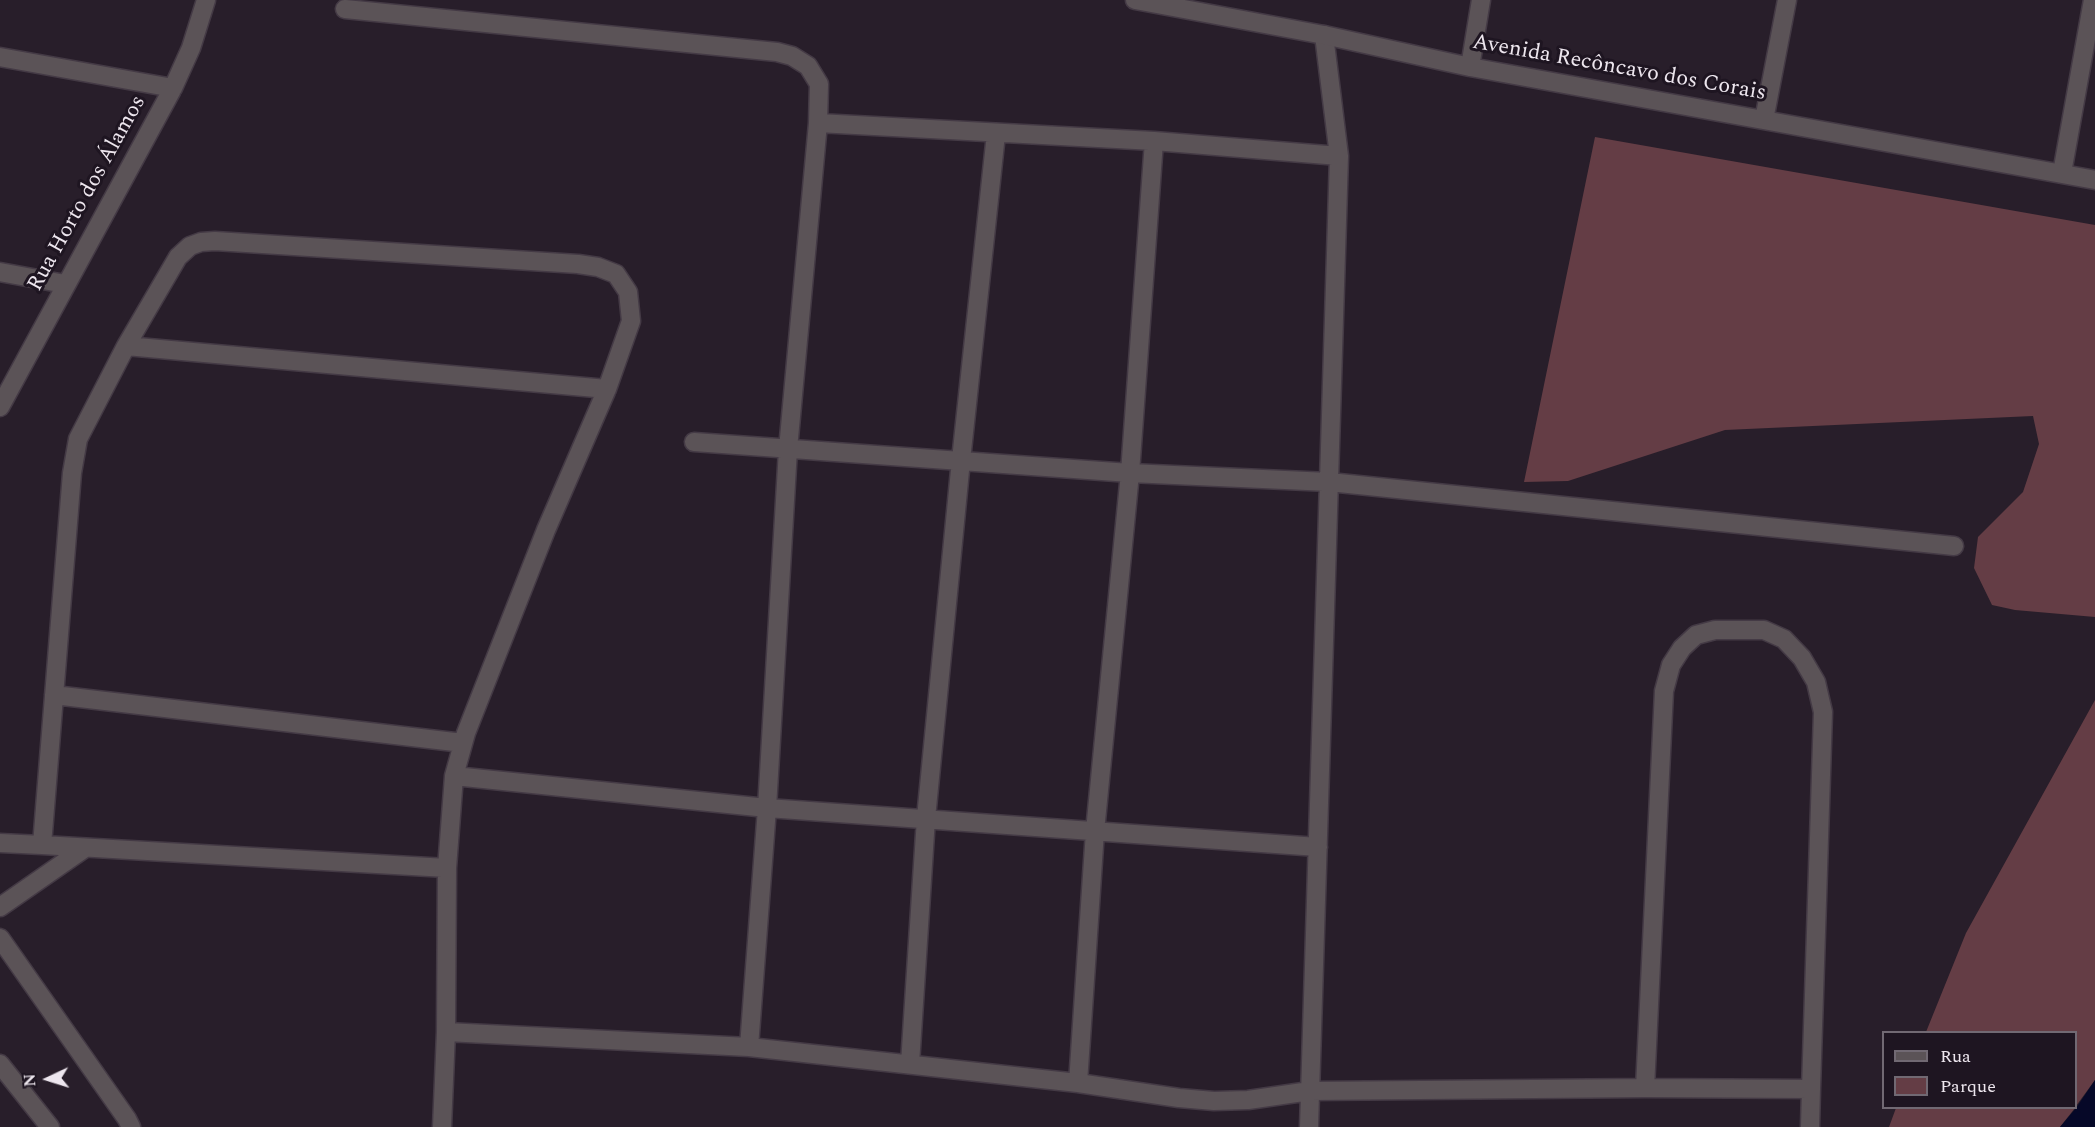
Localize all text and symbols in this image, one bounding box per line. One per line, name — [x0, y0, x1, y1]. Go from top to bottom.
street label: Avenida Recôncavo dos Corais — [1470, 30, 1768, 108]
street label: Rua Horto dos Álamos — [23, 92, 153, 296]
legend — [1882, 1031, 2077, 1109]
text: Rua — [1940, 1043, 1971, 1070]
north arrow — [18, 1049, 78, 1109]
text: N — [18, 1073, 42, 1088]
text: Parque — [1940, 1073, 1996, 1100]

